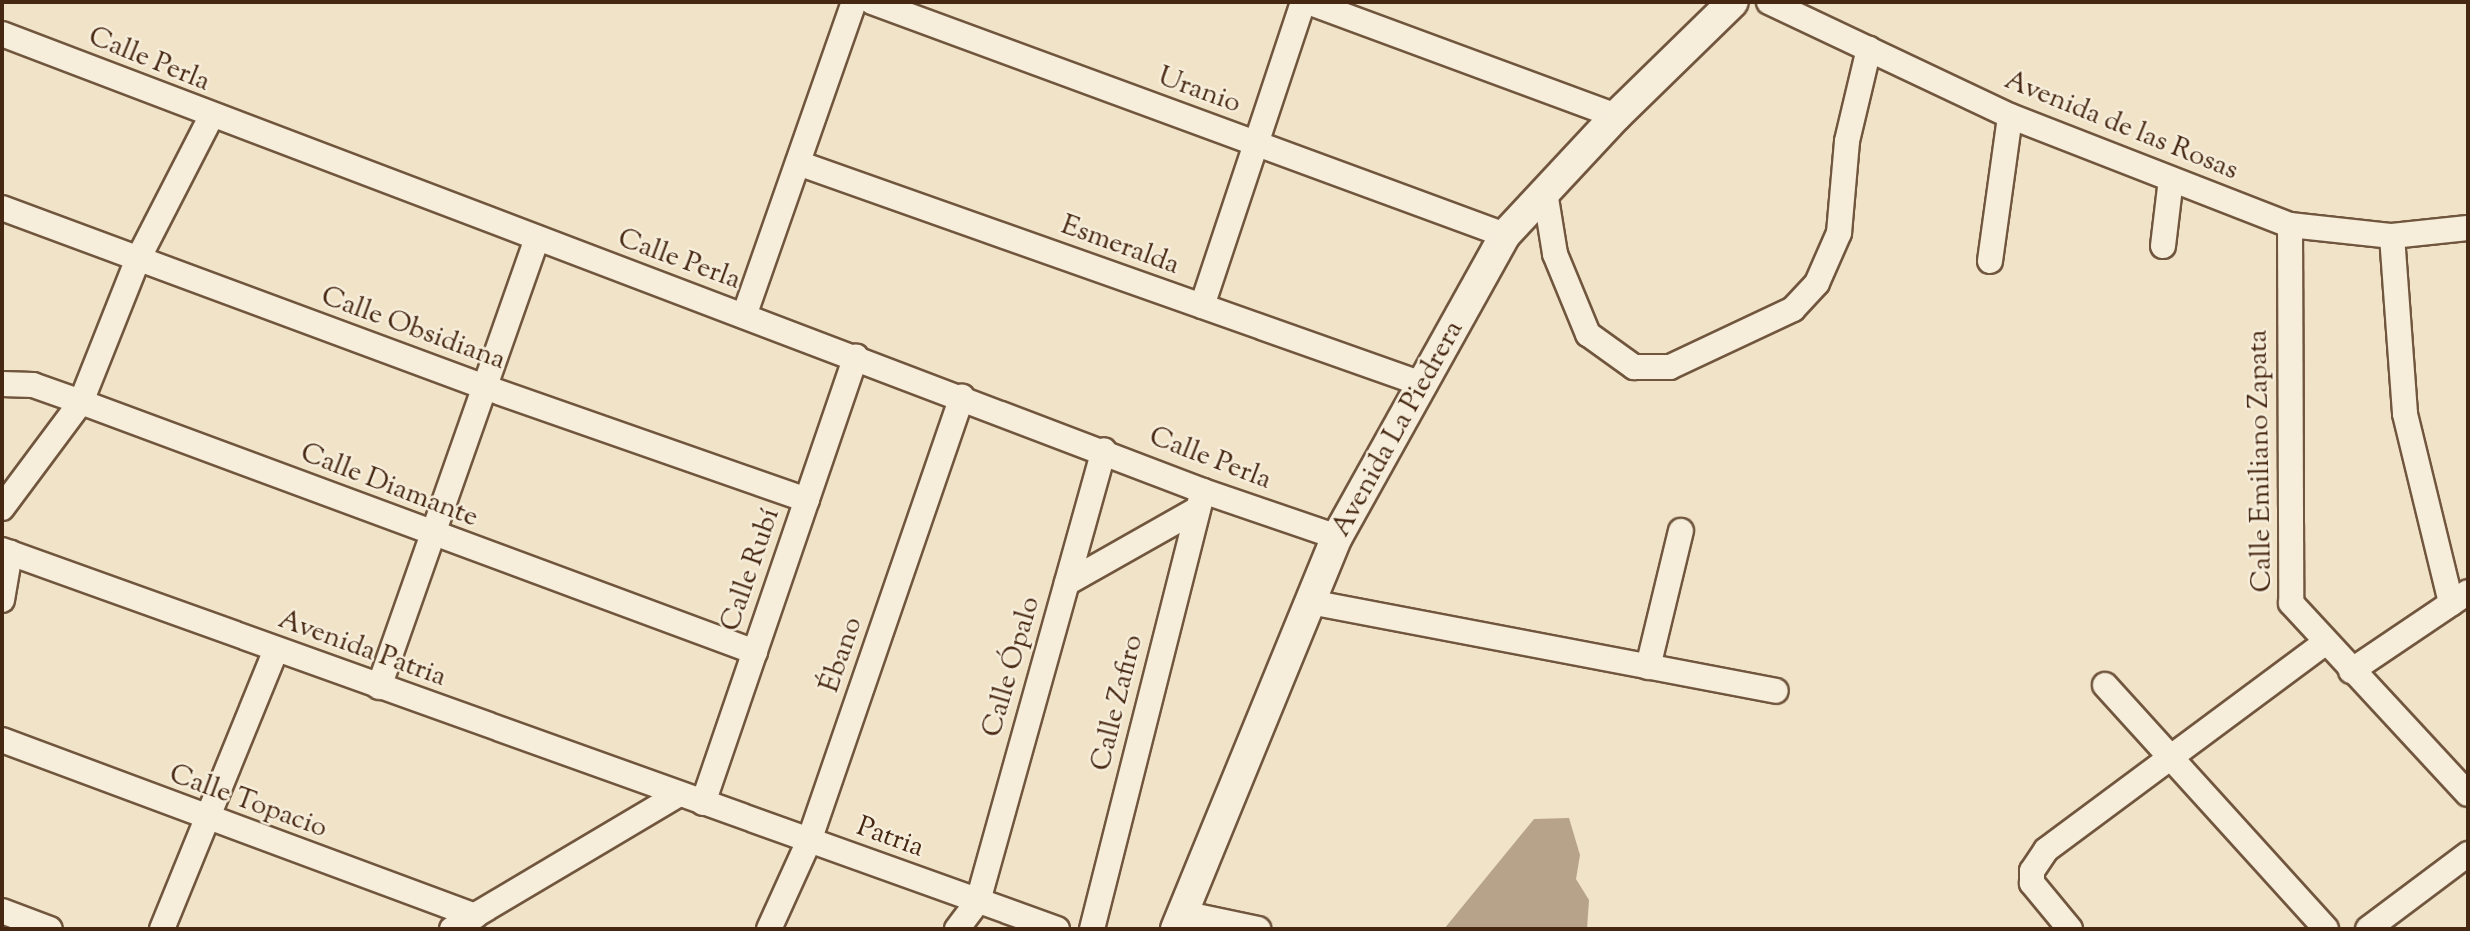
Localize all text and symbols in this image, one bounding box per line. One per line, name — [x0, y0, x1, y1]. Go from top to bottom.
street label: Calle Perla — [83, 20, 215, 100]
street label: Uranio — [1153, 61, 1245, 121]
street label: Avenida de las Rosas — [1999, 64, 2243, 188]
street label: Esmeralda — [1056, 209, 1184, 283]
street label: Calle Perla — [613, 222, 745, 298]
street label: Calle Obsidiana — [316, 280, 510, 378]
street label: Avenida La Piedrera — [1325, 315, 1471, 543]
street label: Calle Emiliano Zapata — [2242, 329, 2280, 593]
street label: Calle Perla — [1144, 420, 1276, 498]
street label: Calle Diamante — [295, 437, 483, 535]
street label: Calle Rubí — [714, 504, 788, 636]
street label: Calle Ópalo — [976, 593, 1048, 741]
street label: Avenida Patria — [274, 603, 450, 695]
street label: Ébano — [814, 613, 870, 697]
street label: Calle Zafiro — [1085, 631, 1151, 775]
street label: Calle Topacio — [164, 758, 332, 846]
street label: Patria — [852, 810, 928, 866]

